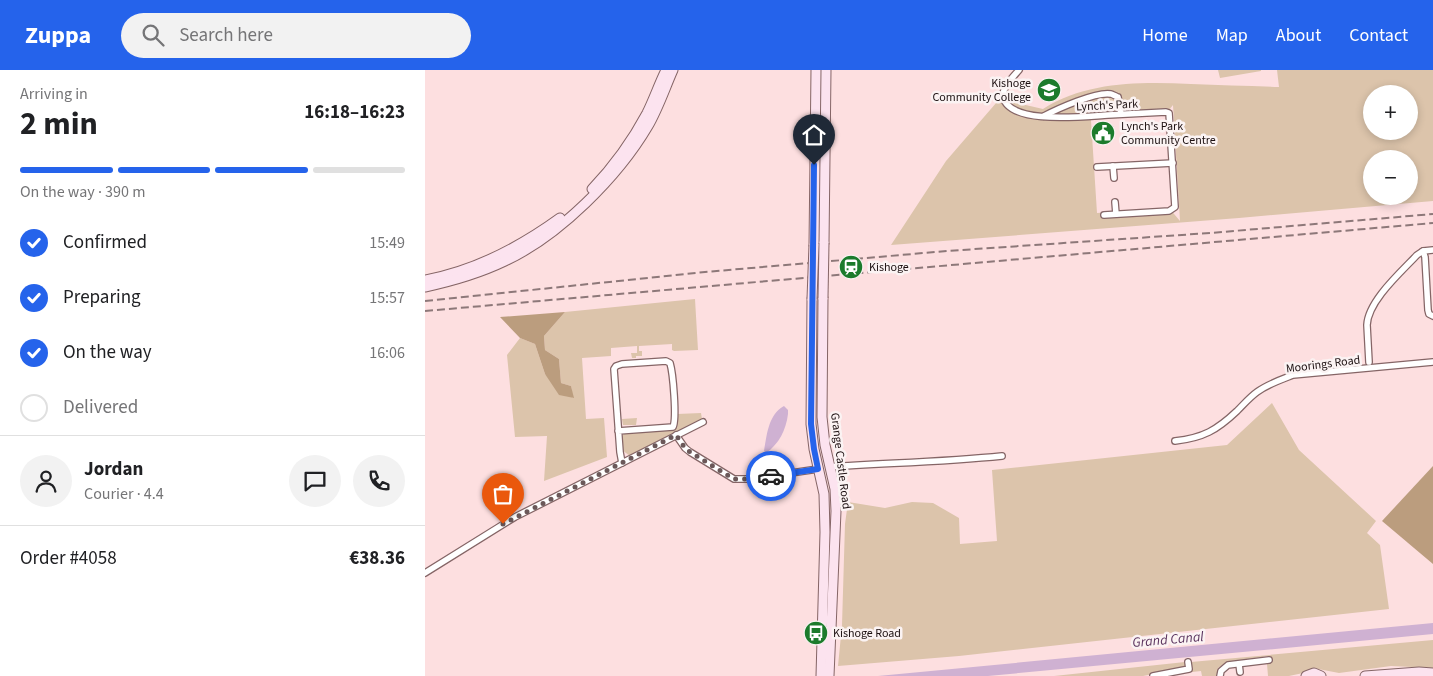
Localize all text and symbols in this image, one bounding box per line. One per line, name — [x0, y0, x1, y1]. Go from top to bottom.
search box — [121, 13, 471, 58]
text: Zuppa — [25, 18, 91, 53]
icon: search — [139, 21, 167, 49]
text: Search here — [179, 22, 273, 49]
text: Home — [1142, 23, 1188, 48]
text: Map — [1216, 23, 1248, 48]
text: About — [1276, 23, 1321, 48]
text: Contact — [1349, 23, 1408, 48]
place label: Kishoge Community College — [932, 75, 1031, 106]
school or university icon: Kishoge Community College — [1036, 77, 1062, 103]
text: Arriving in — [20, 83, 88, 105]
map controls — [1363, 85, 1418, 205]
button: + — [1363, 85, 1418, 140]
street label: Lynch's Park — [1076, 95, 1139, 116]
text: 16:18–16:23 — [304, 99, 405, 126]
text: 2 min — [20, 101, 98, 147]
pin — [793, 114, 835, 165]
place label: Lynch's Park Community Centre — [1121, 118, 1216, 149]
public building icon: Lynch's Park Community Centre — [1090, 120, 1116, 146]
icon: home — [800, 121, 828, 149]
button: − — [1363, 150, 1418, 205]
text: On the way · 390 m — [20, 181, 145, 203]
icon: check — [20, 229, 48, 257]
text: Confirmed — [63, 229, 147, 256]
text: 15:49 — [369, 232, 405, 254]
station icon: Kishoge — [838, 254, 864, 280]
place label: Kishoge — [869, 259, 909, 276]
icon: check — [20, 284, 48, 312]
text: Preparing — [63, 284, 141, 311]
text: 15:57 — [369, 287, 405, 309]
icon: check — [20, 339, 48, 367]
text: On the way — [63, 339, 152, 366]
text: 16:06 — [369, 342, 405, 364]
street label: Moorings Road — [1285, 352, 1361, 377]
text: Delivered — [63, 394, 138, 421]
street label: Grange Castle Road — [826, 412, 855, 510]
courier — [746, 451, 796, 501]
button: person — [20, 455, 72, 507]
button: chat — [289, 455, 341, 507]
button: phone — [353, 455, 405, 507]
text: Jordan — [84, 456, 143, 483]
icon: car — [757, 462, 785, 490]
pin — [482, 473, 524, 524]
icon: bag — [489, 480, 517, 508]
text: Courier · 4.4 — [84, 483, 164, 505]
text: Order #4058 — [20, 545, 117, 572]
text: €38.36 — [349, 545, 405, 572]
bus stop icon: Kishoge Road — [803, 620, 829, 646]
place label: Kishoge Road — [833, 625, 901, 642]
water label: Grand Canal — [1132, 627, 1205, 653]

